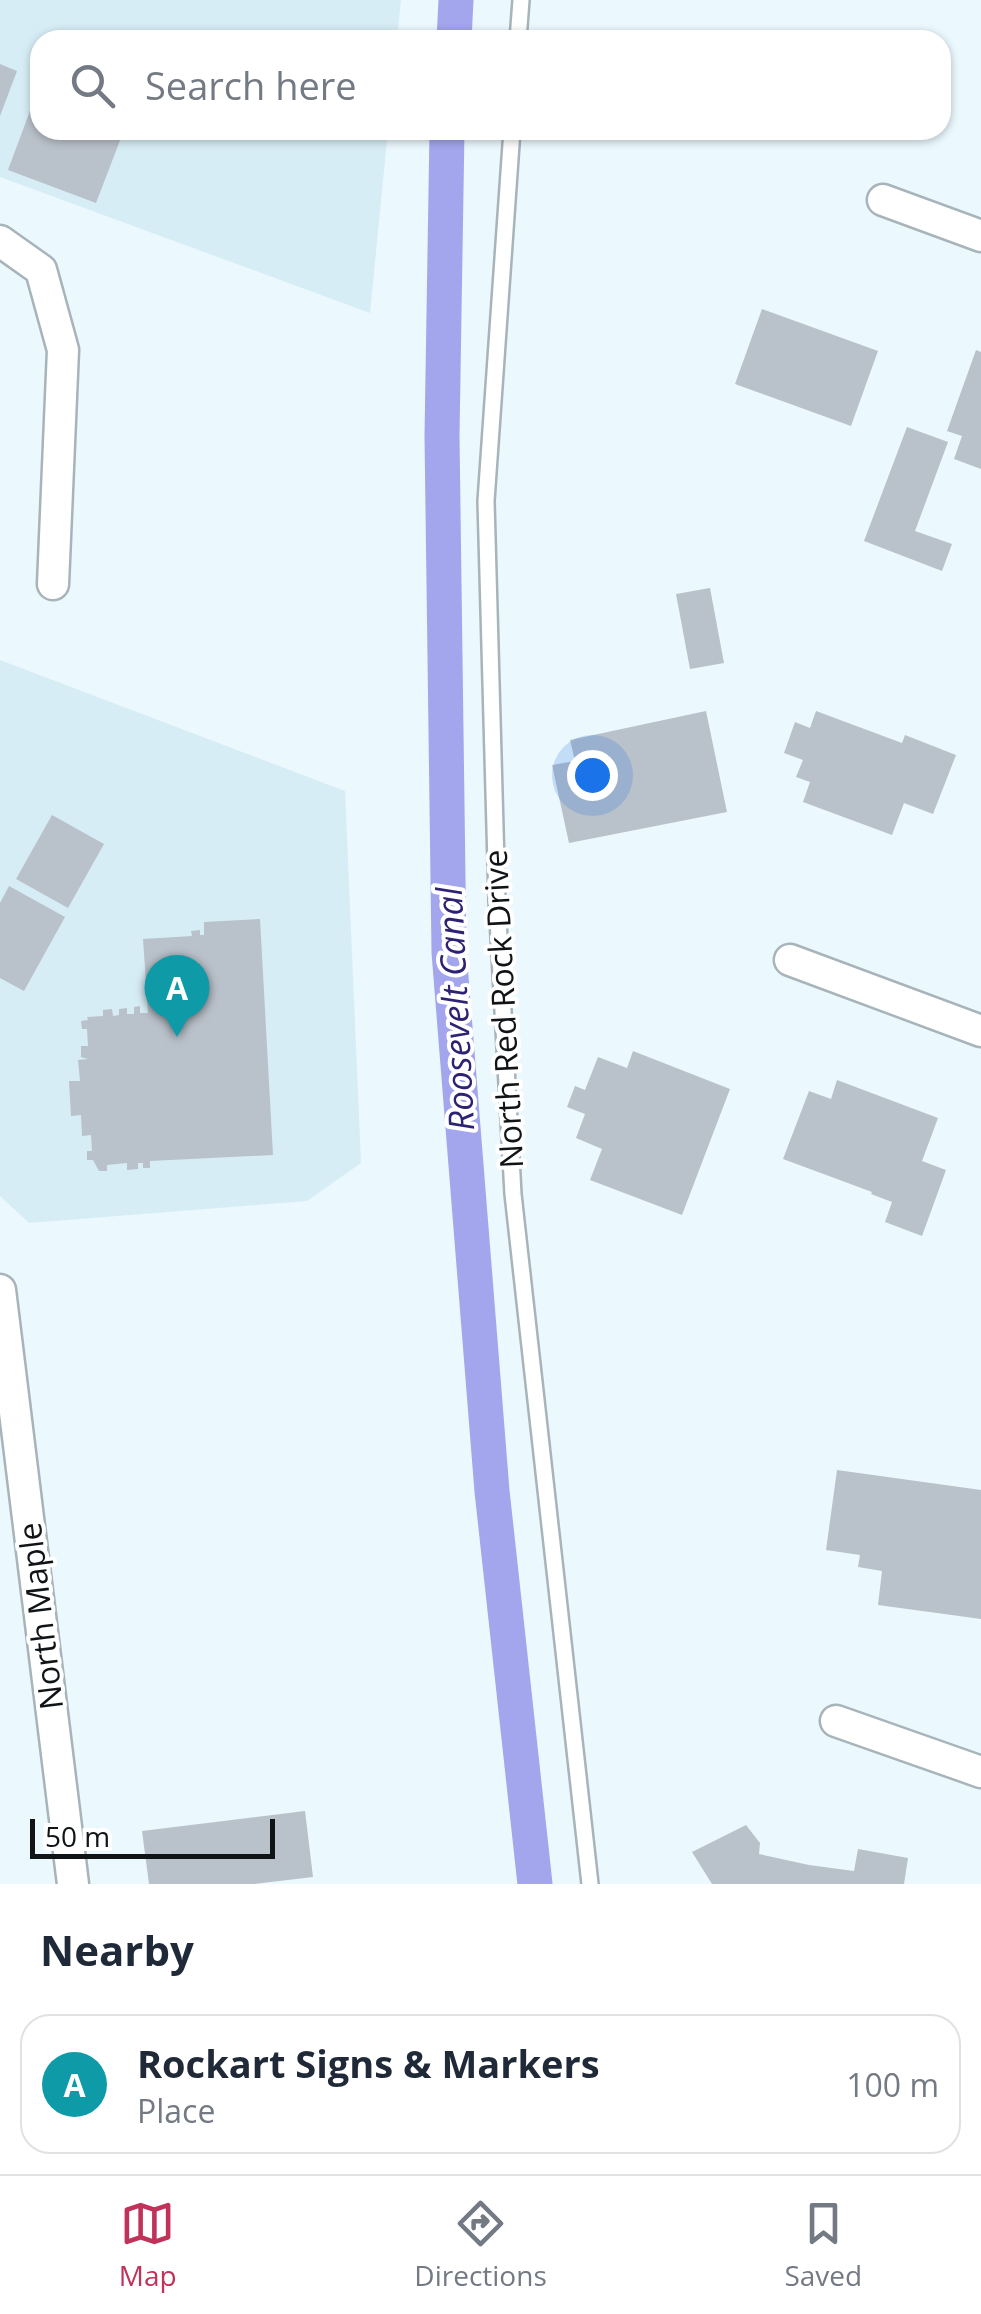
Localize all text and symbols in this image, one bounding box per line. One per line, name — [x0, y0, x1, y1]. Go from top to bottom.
search box — [30, 30, 951, 140]
icon: search — [65, 58, 120, 113]
text: Search here — [145, 59, 357, 111]
your location — [567, 750, 618, 801]
street label: North Red Rock Drive — [473, 849, 532, 1170]
water label: Roosevelt Canal — [425, 885, 484, 1132]
pin: A — [144, 954, 210, 1037]
street label: North Maple — [7, 1520, 72, 1712]
scale bar — [30, 1814, 275, 1858]
text: 50 m — [45, 1817, 110, 1855]
text: Nearby — [40, 1921, 194, 1978]
text: Rockart Signs & Markers — [137, 2037, 600, 2089]
text: A — [63, 2063, 86, 2106]
text: 100 m — [846, 2063, 939, 2106]
text: Place — [137, 2089, 215, 2132]
tab: Map — [119, 2196, 177, 2294]
tab: Directions — [414, 2196, 547, 2294]
tab: Saved — [784, 2196, 862, 2294]

